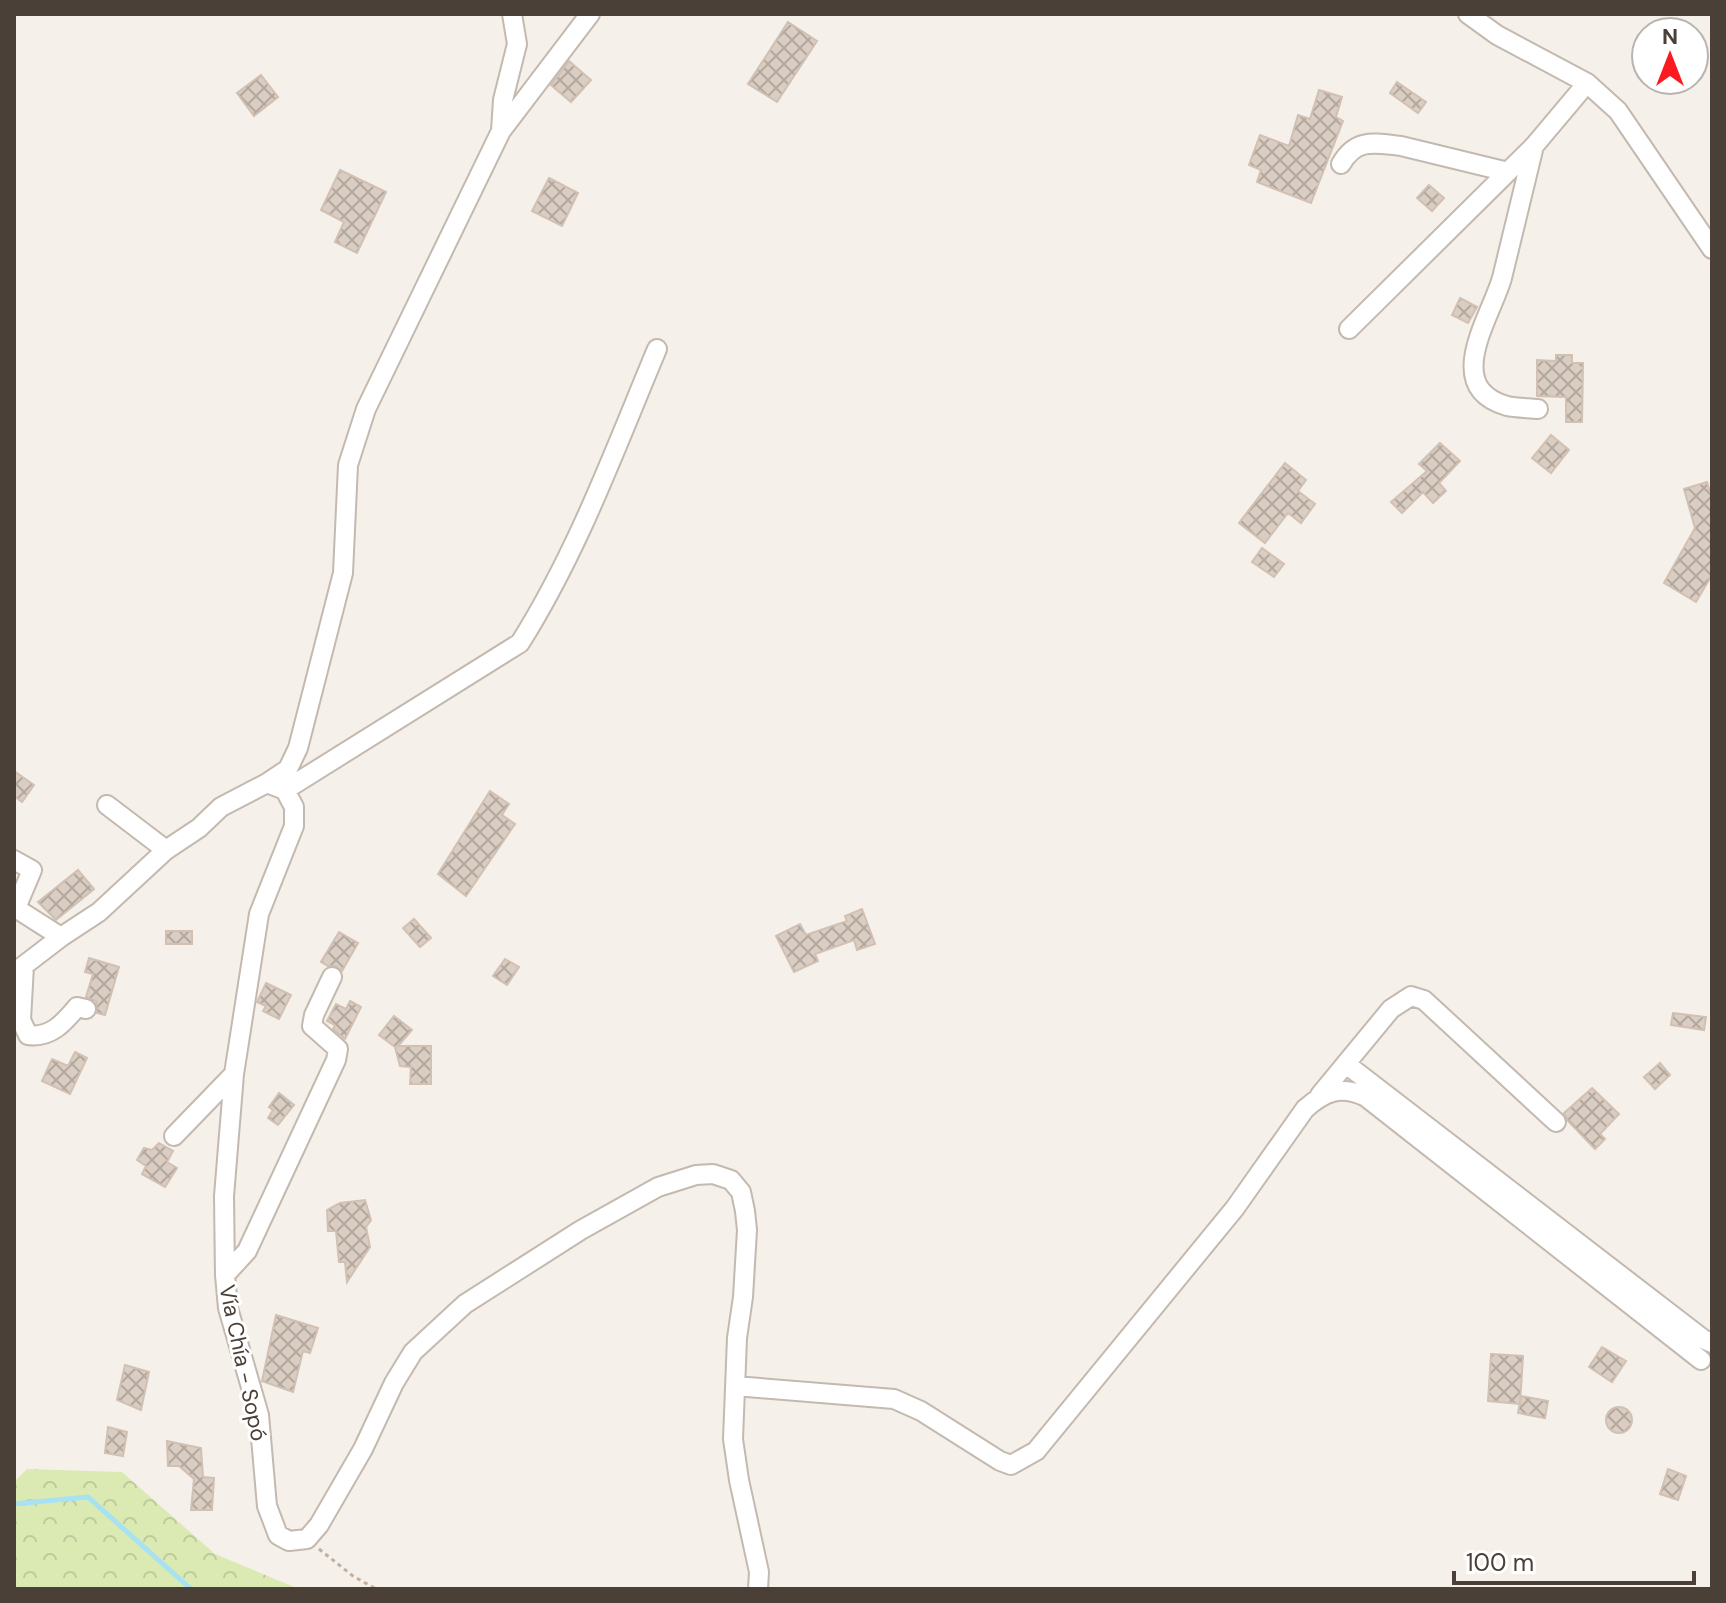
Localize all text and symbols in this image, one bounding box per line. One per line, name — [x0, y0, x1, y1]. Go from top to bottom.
north arrow — [1630, 16, 1710, 96]
text: N — [1662, 22, 1678, 51]
street label: Vía Chía - Sopó — [212, 1282, 274, 1444]
scale bar — [1454, 1535, 1694, 1585]
text: 100 m — [1466, 1547, 1534, 1578]

